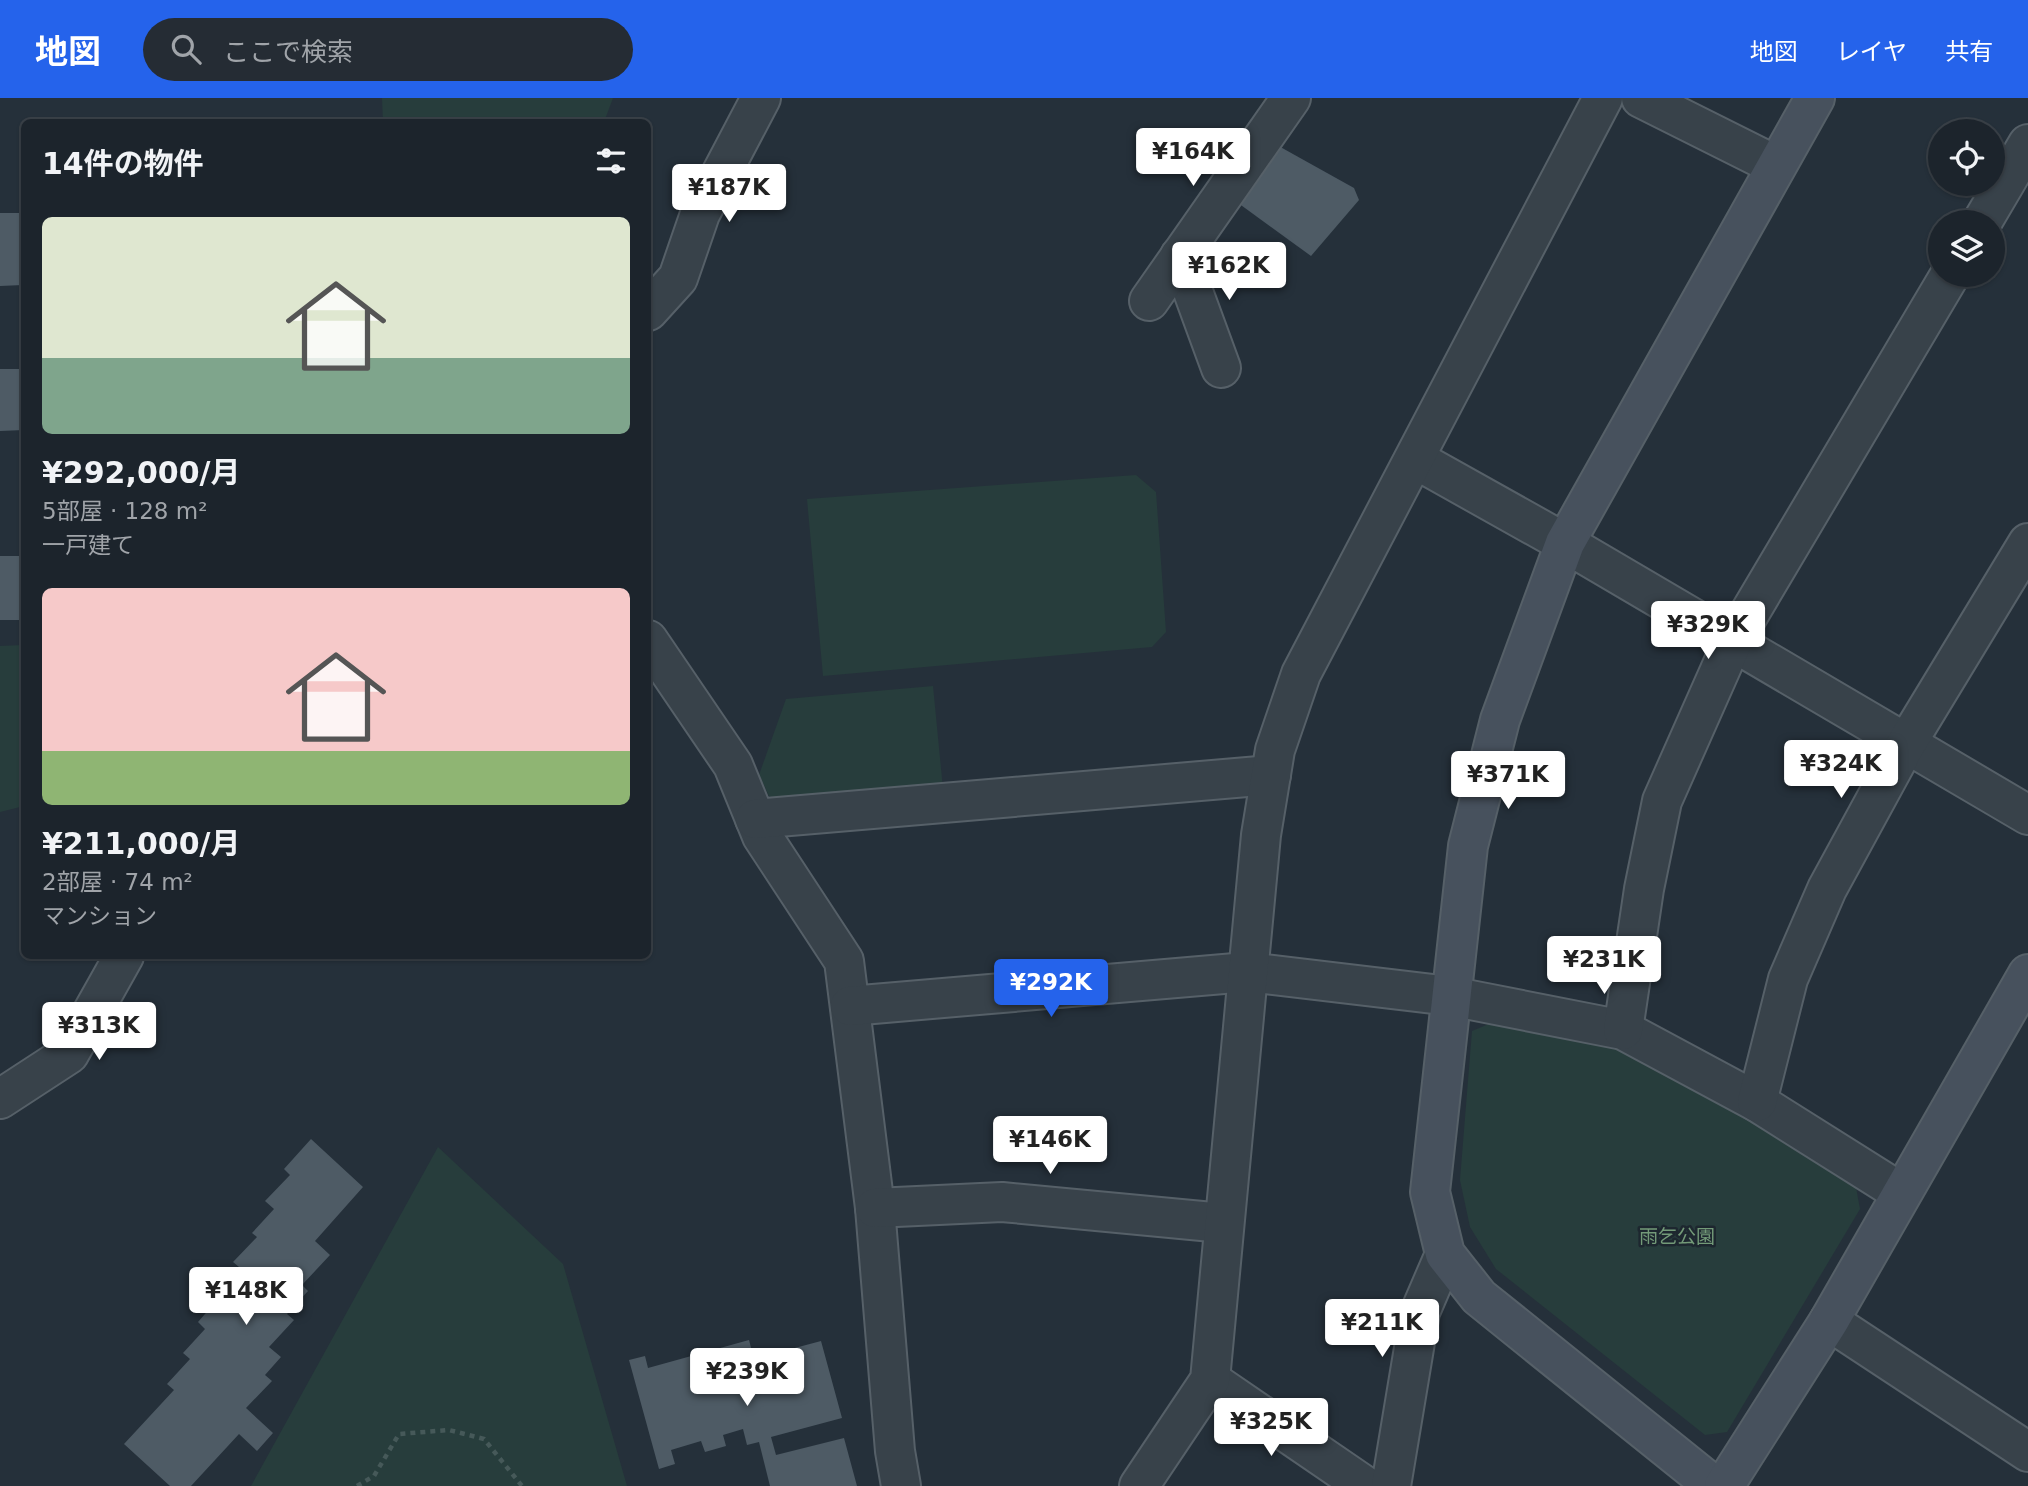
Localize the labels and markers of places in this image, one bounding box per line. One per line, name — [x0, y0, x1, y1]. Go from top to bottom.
pin: ¥164K — [1144, 129, 1242, 188]
pin: ¥187K — [680, 164, 778, 224]
pin: ¥162K — [1180, 242, 1278, 302]
pin: ¥329K — [1659, 602, 1757, 661]
pin: ¥324K — [1792, 740, 1890, 800]
pin: ¥371K — [1459, 752, 1557, 811]
pin: ¥231K — [1555, 936, 1653, 996]
pin: ¥292K — [1002, 960, 1100, 1019]
pin: ¥313K — [50, 1002, 148, 1062]
pin: ¥146K — [1001, 1116, 1099, 1176]
pin: ¥148K — [197, 1268, 295, 1327]
pin: ¥211K — [1333, 1300, 1431, 1359]
pin: ¥239K — [698, 1348, 796, 1408]
pin: ¥325K — [1222, 1398, 1320, 1458]

